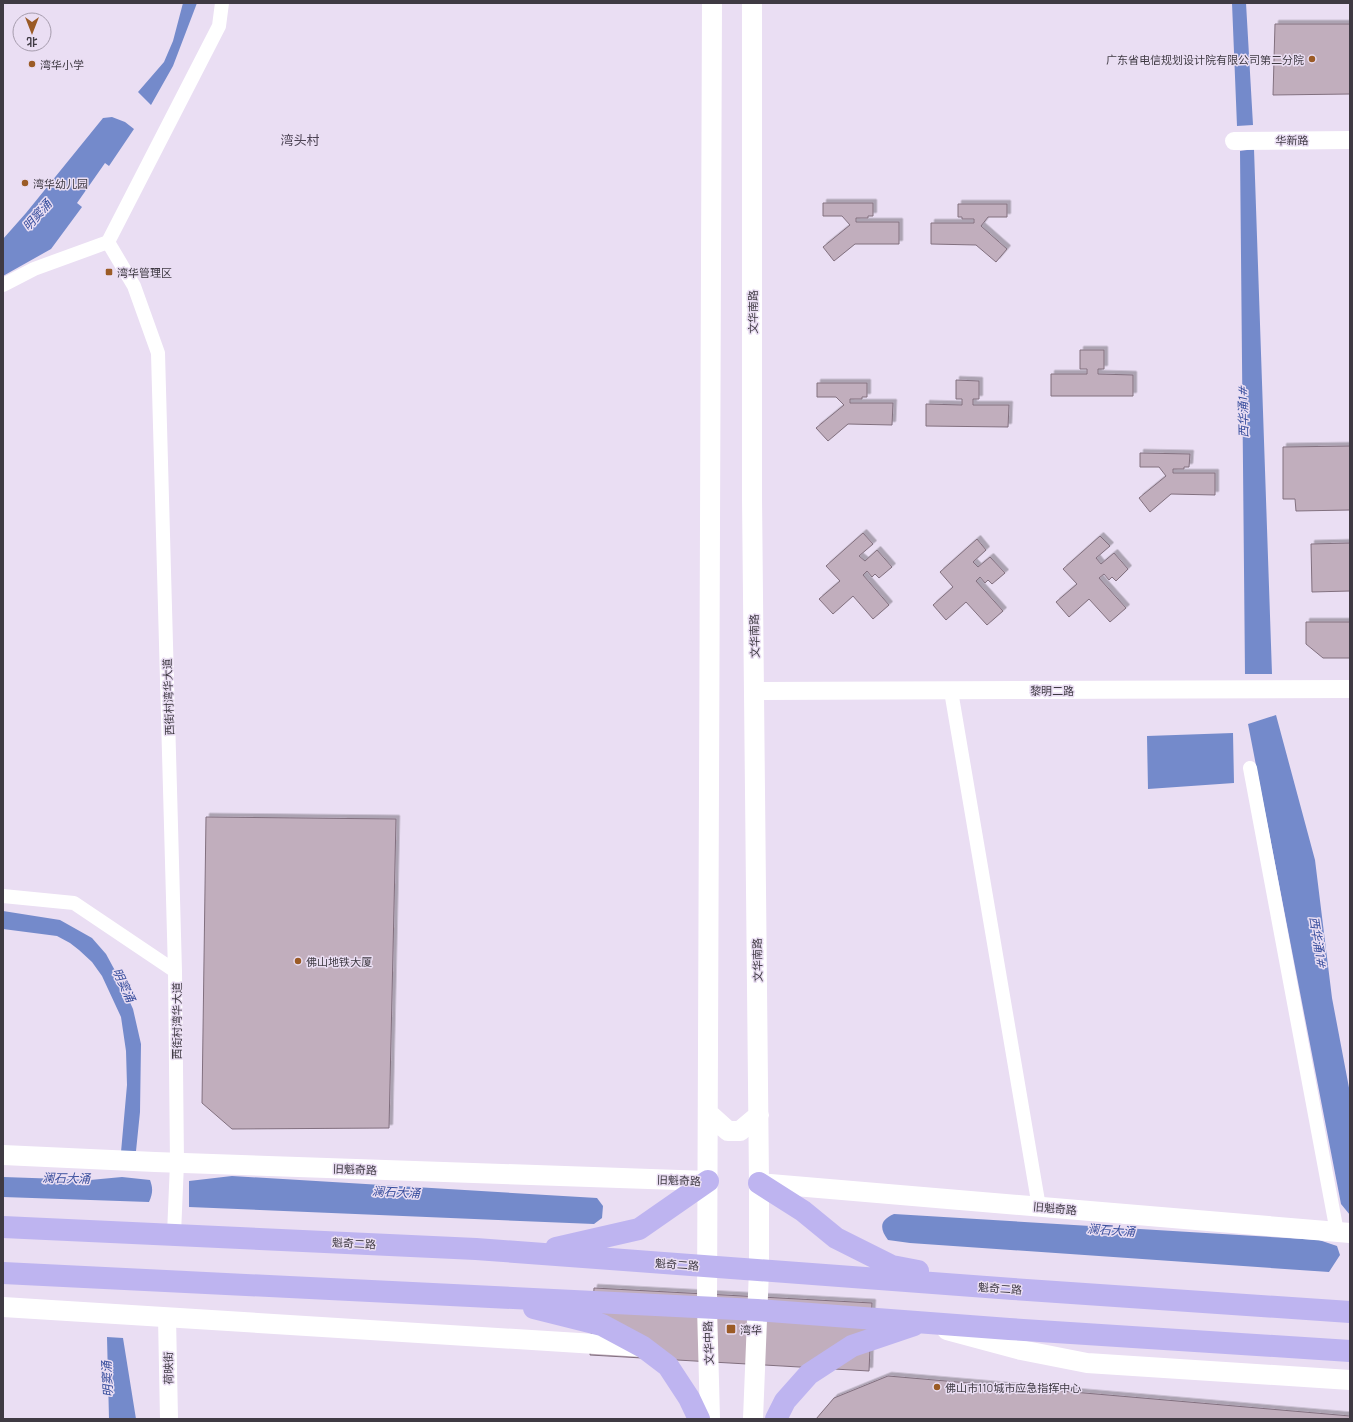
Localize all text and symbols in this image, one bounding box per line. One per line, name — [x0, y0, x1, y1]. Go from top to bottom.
north arrow — [12, 12, 52, 52]
text: 北 — [27, 35, 38, 50]
place label: 广东省电信规划设计院有限公司第二分院 — [1106, 52, 1304, 67]
marker: 广东省电信规划设计院有限公司第二分院 — [1307, 54, 1317, 64]
place label: 湾华小学 — [40, 57, 84, 72]
marker: 湾华小学 — [27, 59, 37, 69]
district label: 湾头村 — [280, 131, 320, 149]
street label: 华新路 — [1275, 132, 1309, 148]
place label: 湾华幼儿园 — [33, 176, 88, 191]
marker: 湾华幼儿园 — [20, 178, 30, 188]
water label: 明窦涌 — [19, 194, 57, 234]
place label: 湾华管理区 — [117, 265, 172, 280]
marker: 湾华管理区 — [104, 267, 114, 277]
street label: 文华南路 — [745, 290, 760, 334]
water label: 西华涌1# — [1234, 385, 1252, 438]
street label: 文华南路 — [746, 614, 762, 658]
street label: 西街村湾华大道 — [159, 658, 177, 736]
street label: 黎明二路 — [1030, 683, 1074, 698]
water label: 西华涌1# — [1306, 915, 1331, 970]
street label: 文华南路 — [749, 938, 765, 982]
place label: 佛山地铁大厦 — [306, 954, 372, 969]
marker: 佛山地铁大厦 — [293, 956, 303, 966]
water label: 明窦涌 — [109, 965, 140, 1007]
street label: 西街村湾华大道 — [169, 983, 184, 1060]
street label: 旧魁奇路 — [333, 1161, 377, 1177]
water label: 澜石大涌 — [42, 1169, 92, 1187]
street label: 旧魁奇路 — [657, 1172, 701, 1188]
water label: 澜石大涌 — [372, 1182, 422, 1202]
street label: 旧魁奇路 — [1032, 1199, 1078, 1217]
water label: 澜石大涌 — [1086, 1220, 1138, 1240]
street label: 魁奇二路 — [332, 1234, 376, 1252]
street label: 魁奇二路 — [655, 1255, 699, 1273]
street label: 魁奇二路 — [978, 1279, 1022, 1297]
street label: 文华中路 — [700, 1321, 716, 1365]
place label: 湾华 — [740, 1322, 762, 1337]
marker: 湾华 — [725, 1323, 737, 1335]
street label: 荷映街 — [160, 1351, 176, 1385]
water label: 明窦涌 — [97, 1359, 116, 1397]
place label: 佛山市110城市应急指挥中心 — [945, 1380, 1081, 1395]
marker: 佛山市110城市应急指挥中心 — [932, 1382, 942, 1392]

